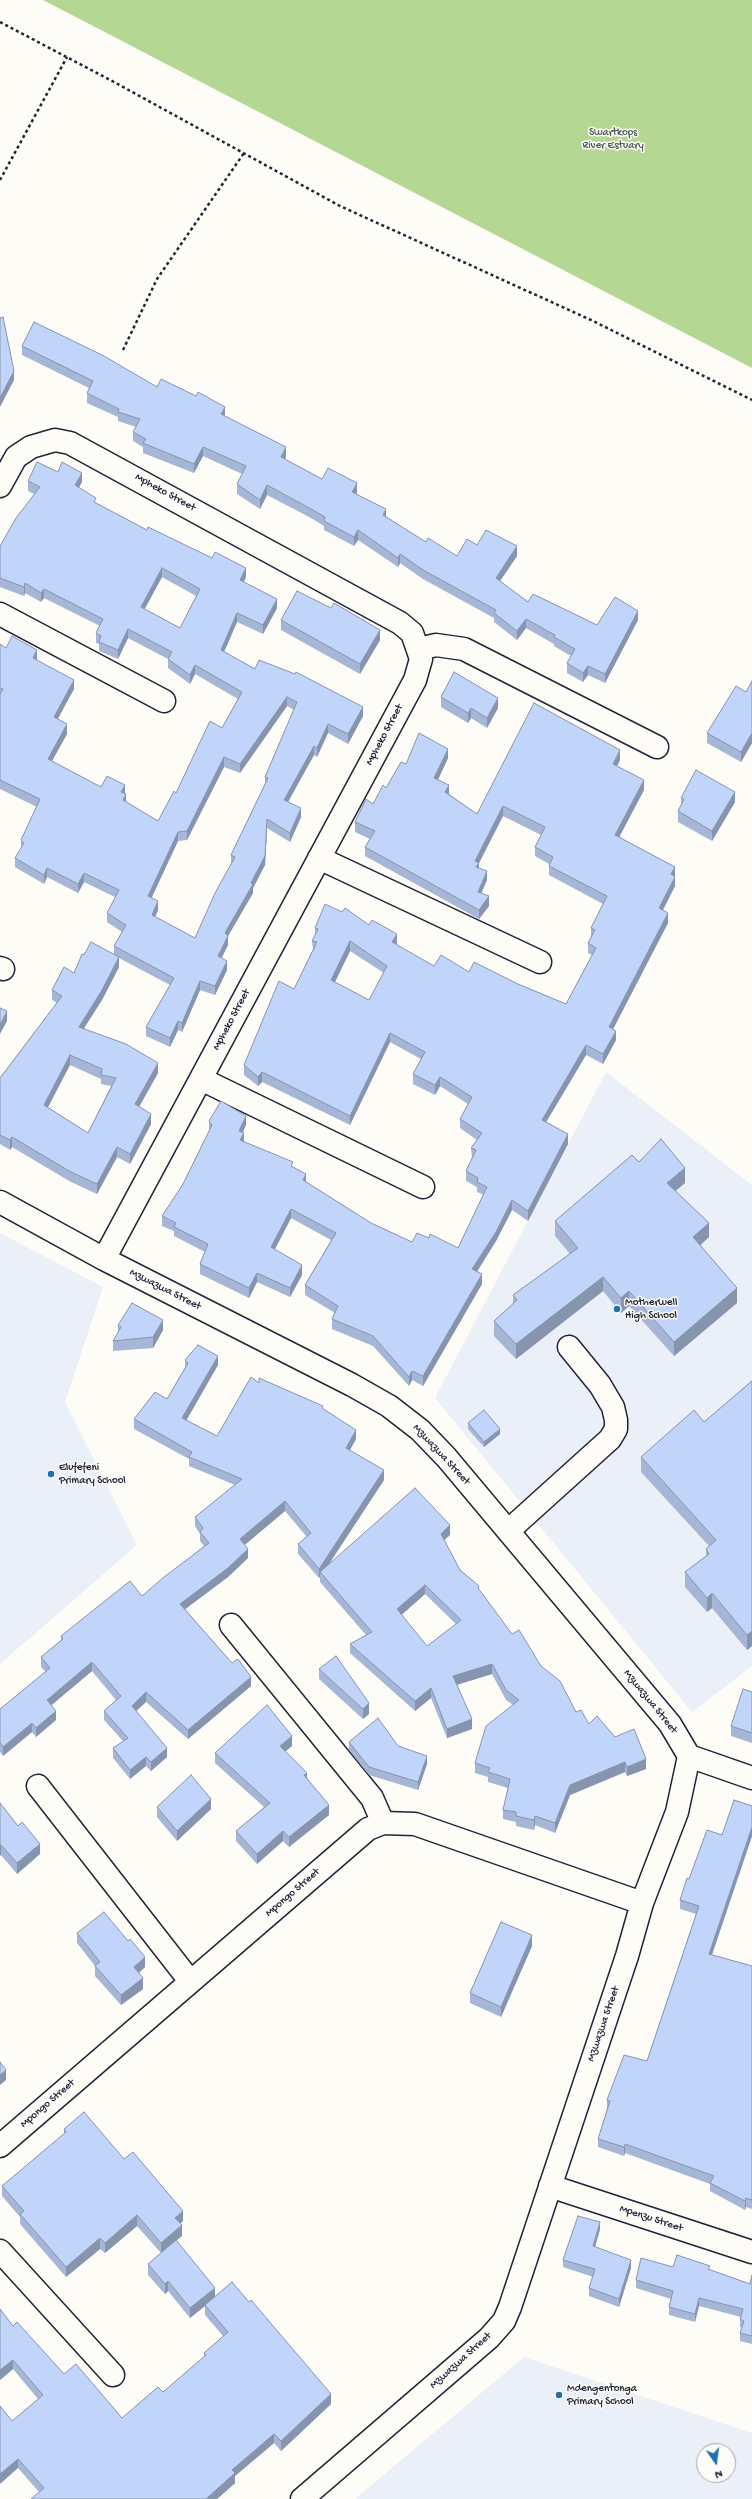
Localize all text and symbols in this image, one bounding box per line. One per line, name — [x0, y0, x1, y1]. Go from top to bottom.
park label: Swartkops River Estuary — [582, 126, 644, 152]
street label: Mpheko Street — [132, 471, 198, 515]
street label: Mpheko Street — [363, 702, 407, 768]
street label: Mpheko Street — [210, 987, 254, 1053]
street label: Mzwazwa Street — [127, 1266, 203, 1314]
place label: Motherwell High School — [625, 1296, 677, 1322]
marker: Motherwell High School — [612, 1304, 622, 1314]
street label: Mzwazwa Street — [409, 1422, 473, 1488]
place label: Elufefeni Primary School — [59, 1461, 126, 1487]
marker: Elufefeni Primary School — [46, 1469, 56, 1479]
street label: Mzwazwa Street — [620, 1667, 680, 1737]
street label: Mpongo Street — [263, 1866, 323, 1920]
street label: Mzwazwa Street — [585, 1985, 623, 2063]
street label: Mpongo Street — [18, 2077, 78, 2131]
street label: Mpenzu Street — [618, 2203, 684, 2235]
street label: Mzwazwa Street — [427, 2330, 495, 2392]
place label: Mdengentonga Primary School — [567, 2382, 637, 2408]
marker: Mdengentonga Primary School — [554, 2390, 564, 2400]
north arrow — [696, 2443, 736, 2483]
text: N — [714, 2467, 724, 2480]

